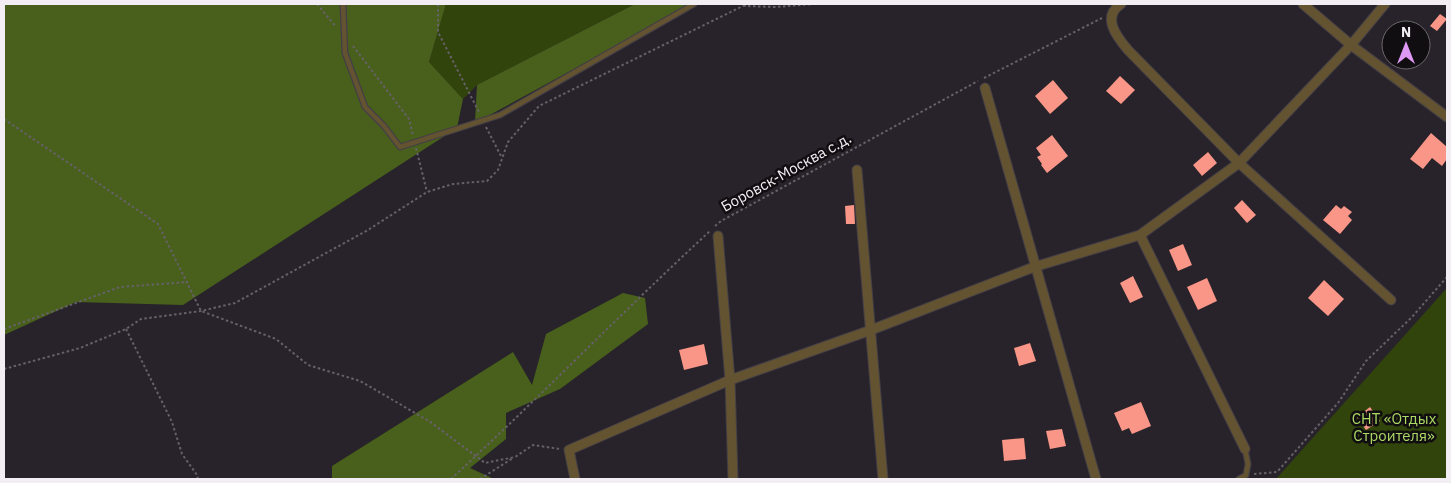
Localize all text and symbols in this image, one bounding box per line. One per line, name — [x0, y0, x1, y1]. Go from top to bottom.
north arrow — [1381, 20, 1431, 70]
text: N — [1401, 23, 1411, 41]
street label: Боровск-Москва с.д. — [717, 128, 855, 216]
park label: СНТ «Отдых Строителя» — [1352, 409, 1437, 445]

